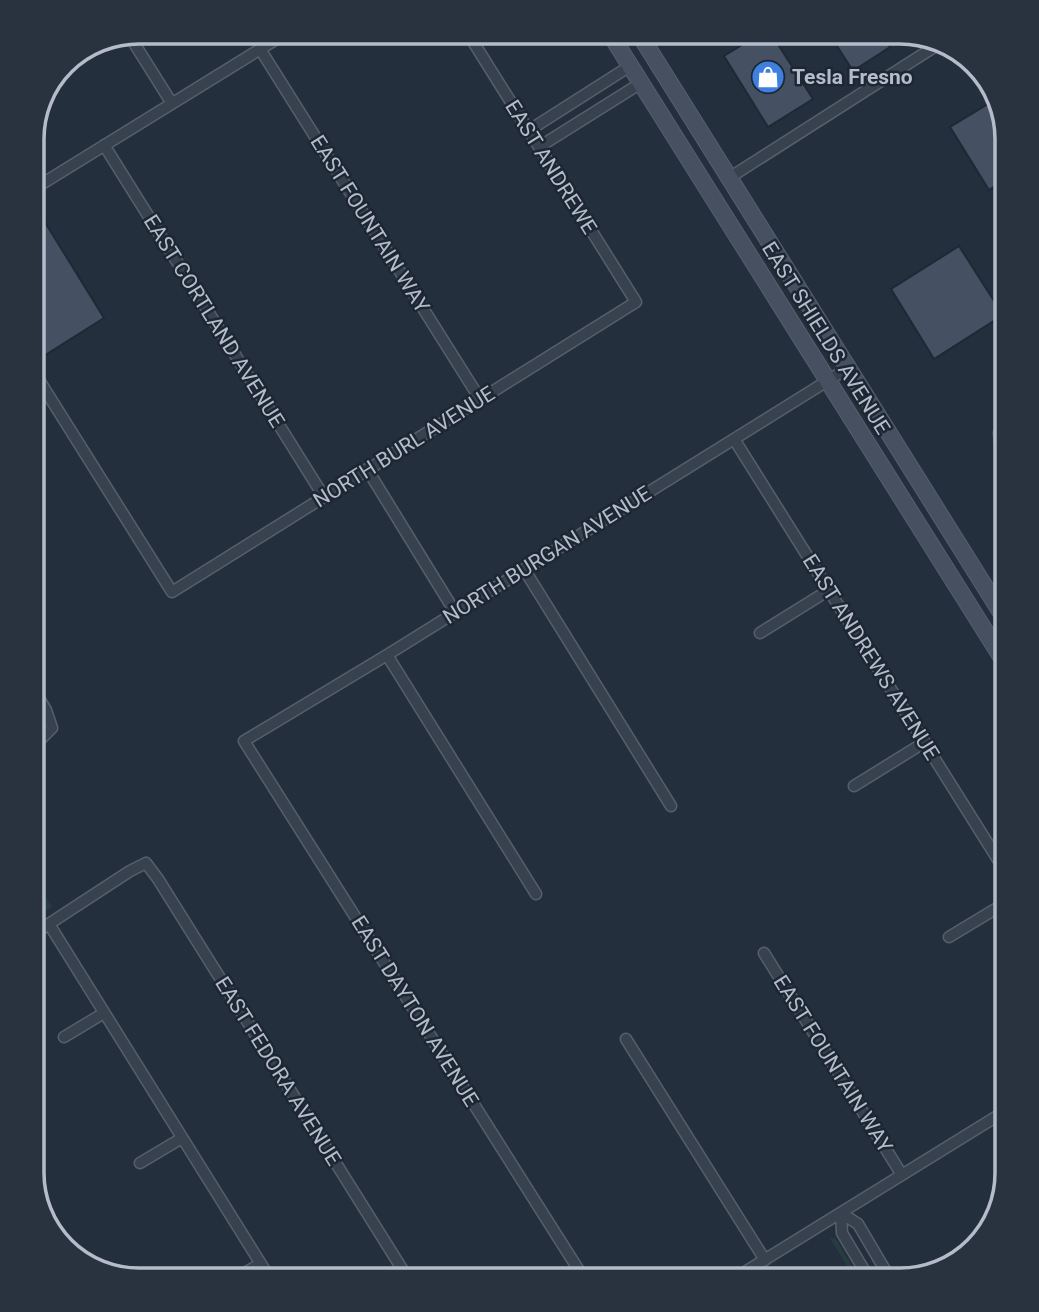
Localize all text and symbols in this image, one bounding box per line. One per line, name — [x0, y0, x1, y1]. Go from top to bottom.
shop icon: Tesla Fresno — [749, 58, 787, 96]
place label: Tesla Fresno — [792, 65, 913, 89]
street label: EAST ANDREWE — [500, 96, 602, 238]
street label: EAST FOUNTAIN WAY — [306, 131, 435, 317]
street label: EAST CORTLAND AVENUE — [139, 210, 289, 432]
street label: EAST SHIELDS AVENUE — [757, 238, 895, 439]
street label: NORTH BURL AVENUE — [309, 381, 499, 513]
street label: NORTH BURGAN AVENUE — [439, 481, 655, 629]
street label: EAST ANDREWS AVENUE — [798, 550, 944, 764]
street label: EAST DAYTON AVENUE — [347, 911, 484, 1111]
street label: EAST FOUNTAIN WAY — [769, 971, 898, 1157]
street label: EAST FEDORA AVENUE — [210, 972, 346, 1170]

